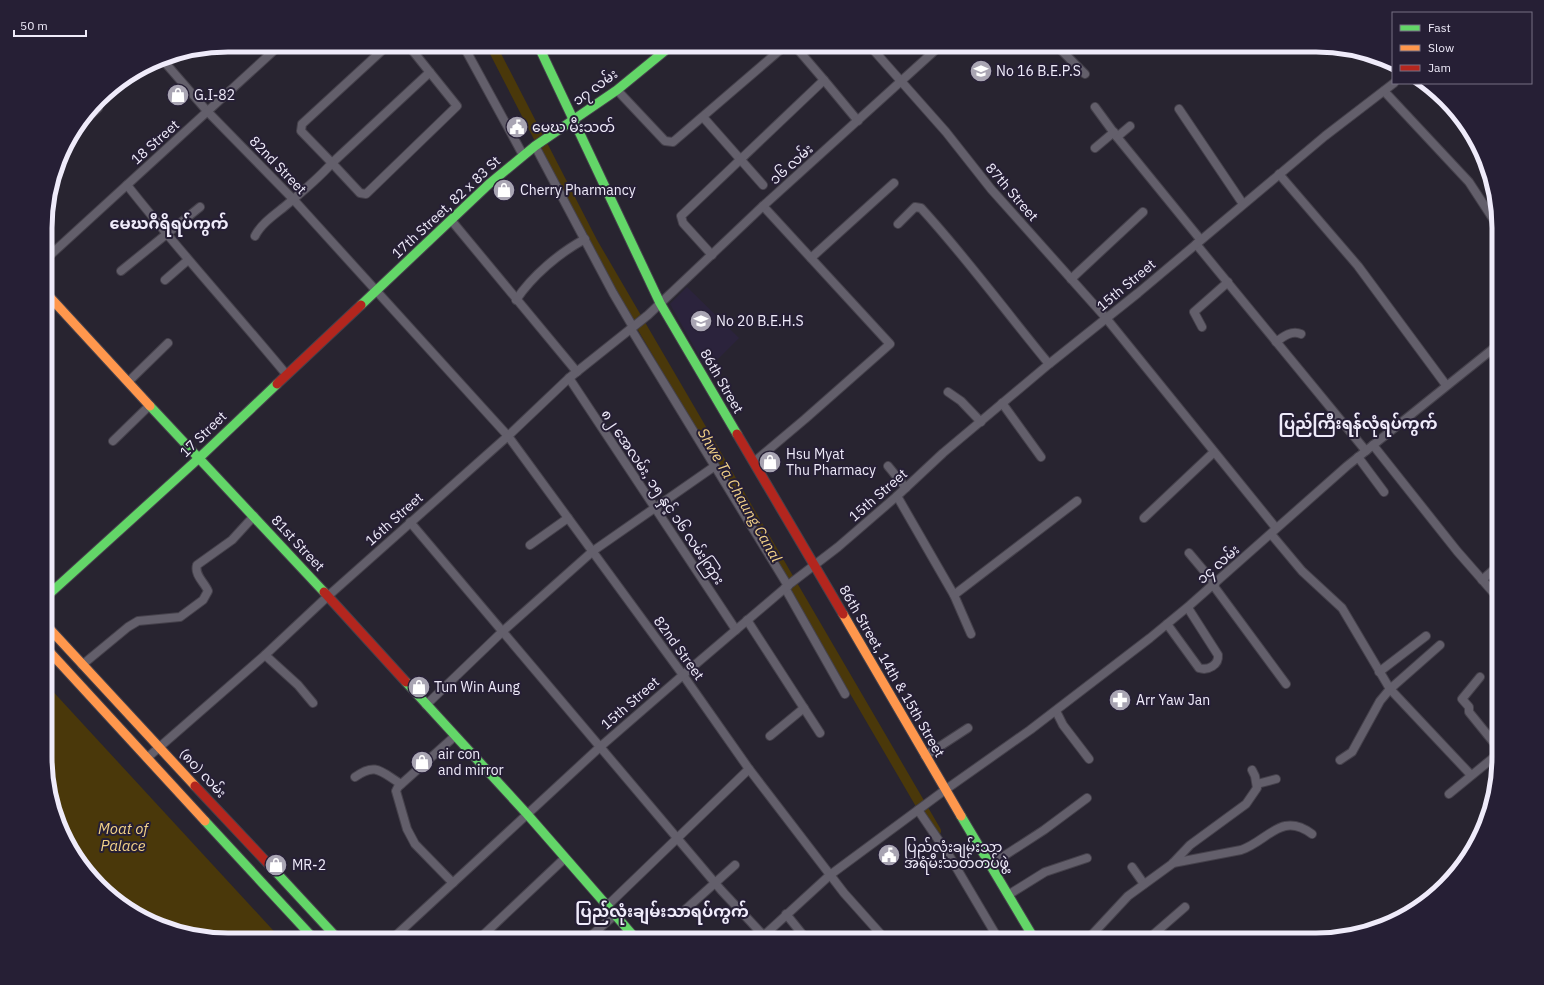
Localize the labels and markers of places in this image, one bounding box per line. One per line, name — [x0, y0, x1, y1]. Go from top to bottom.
school or university icon: No 16 B.E.P.S — [968, 58, 994, 84]
place label: No 16 B.E.P.S — [996, 62, 1081, 80]
shop icon: G.I-82 — [165, 82, 191, 108]
place label: G.I-82 — [194, 86, 235, 104]
public building icon: မေဃ မီးသတ် — [504, 114, 530, 140]
place label: မေဃ မီးသတ် — [532, 117, 615, 136]
shop icon: Cherry Pharmancy — [491, 177, 517, 203]
place label: Cherry Pharmancy — [520, 181, 636, 199]
school or university icon: No 20 B.E.H.S — [688, 308, 714, 334]
place label: No 20 B.E.H.S — [716, 312, 804, 330]
place label: Hsu Myat Thu Pharmacy — [786, 445, 876, 479]
shop icon: Hsu Myat Thu Pharmacy — [757, 449, 783, 475]
shop icon: Tun Win Aung — [406, 674, 432, 700]
place label: Tun Win Aung — [434, 678, 521, 696]
pharmacy icon: Arr Yaw Jan — [1107, 687, 1133, 713]
place label: Arr Yaw Jan — [1136, 691, 1210, 709]
place label: air con and mirror — [438, 745, 504, 779]
shop icon: air con and mirror — [409, 749, 435, 775]
place label: ပြည်လုံးချမ်းသာ အရံမီးသတ်တပ်ဖွဲ့ — [904, 837, 1011, 875]
public building icon: ပြည်လုံးချမ်းသာ အရံမီးသတ်တပ်ဖွဲ့ — [876, 842, 902, 868]
shop icon: MR-2 — [263, 852, 289, 878]
place label: MR-2 — [292, 856, 326, 874]

